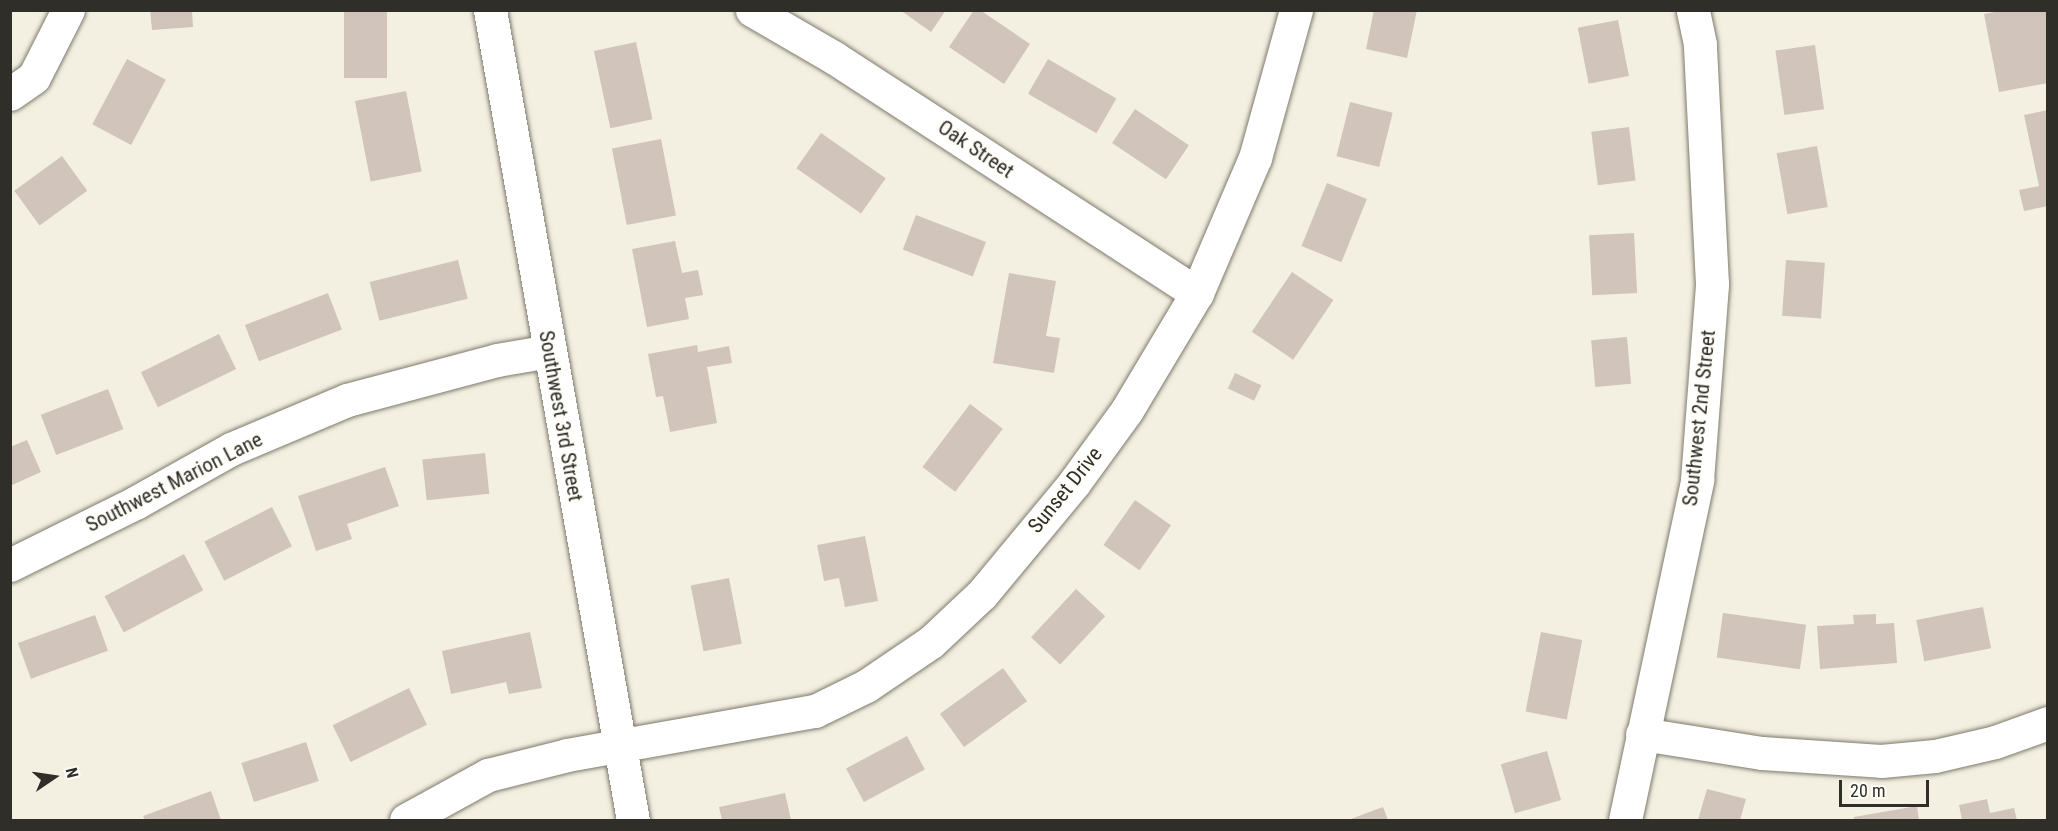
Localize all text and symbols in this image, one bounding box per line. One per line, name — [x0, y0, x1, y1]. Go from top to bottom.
street label: Oak Street — [933, 114, 1019, 184]
street label: Southwest 3rd Street — [534, 329, 588, 503]
street label: Southwest 2nd Street — [1677, 329, 1721, 507]
street label: Southwest Marion Lane — [82, 427, 266, 537]
street label: Sunset Drive — [1023, 442, 1107, 538]
north arrow — [24, 747, 84, 807]
text: N — [62, 766, 82, 780]
scale bar — [1842, 768, 1932, 806]
text: 20 m — [1850, 780, 1885, 801]

